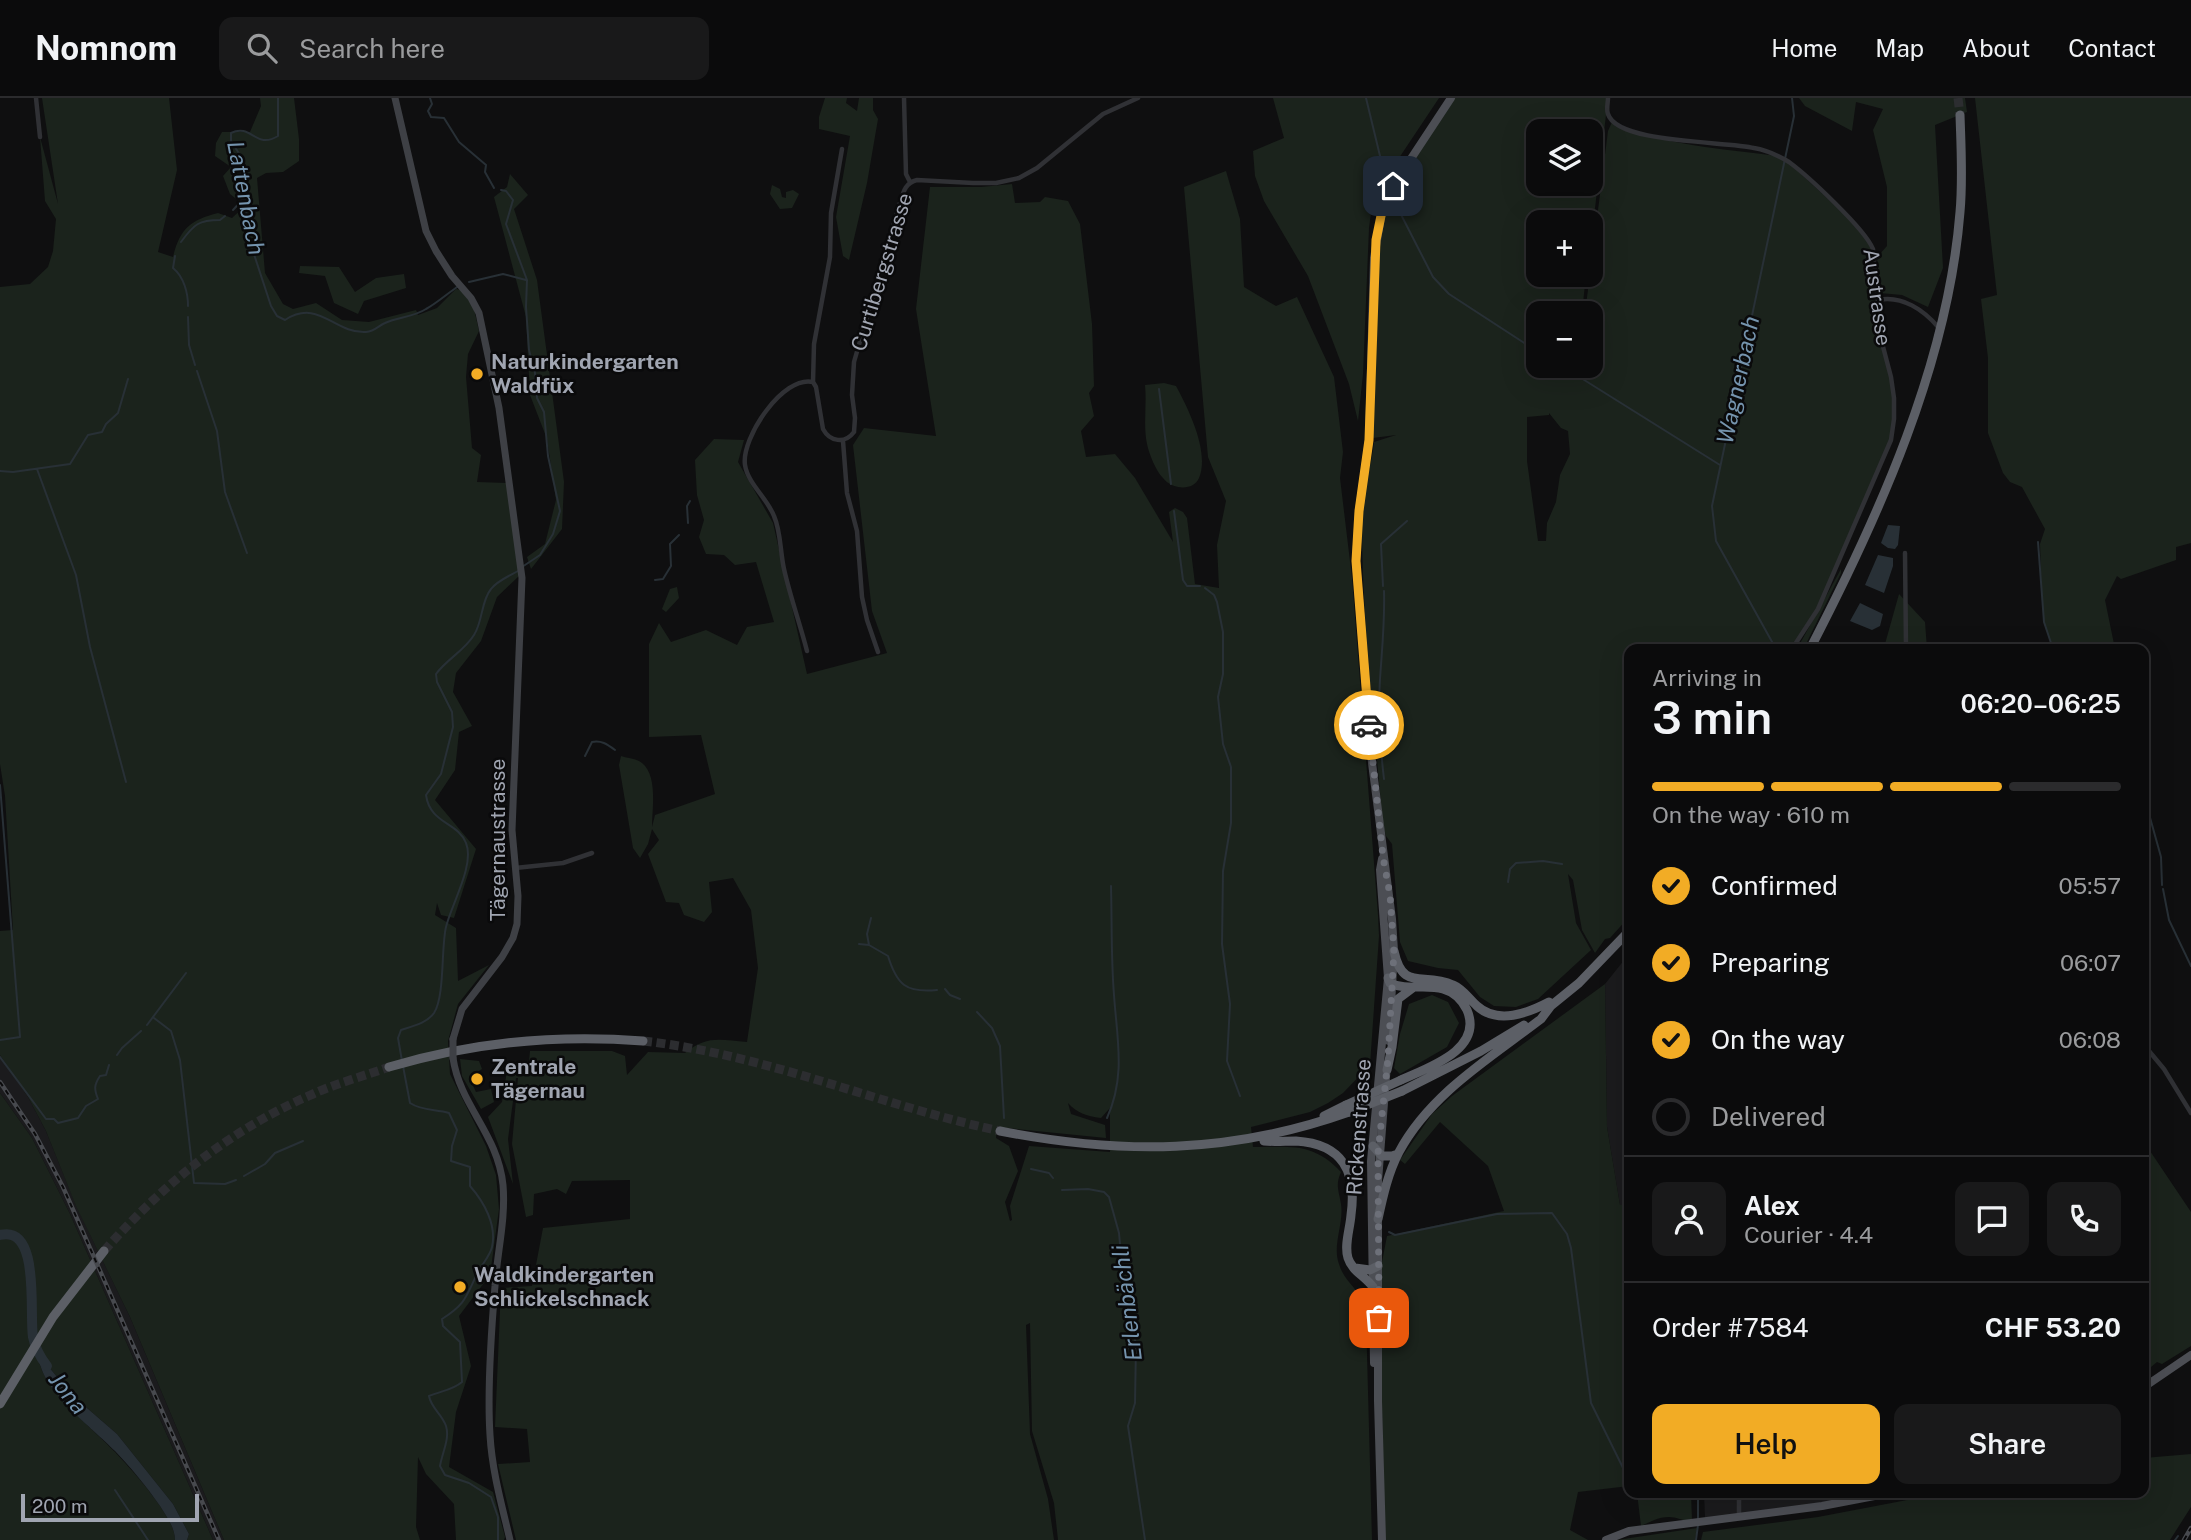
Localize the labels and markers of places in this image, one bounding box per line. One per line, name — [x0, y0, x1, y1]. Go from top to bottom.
pin — [1363, 156, 1423, 216]
place label: Naturkindergarten Waldfüx — [491, 349, 679, 398]
marker: Naturkindergarten Waldfüx — [469, 366, 485, 382]
place label: Zentrale Tägernau — [491, 1054, 585, 1103]
marker: Zentrale Tägernau — [469, 1071, 485, 1087]
place label: Waldkindergarten Schlickelschnack — [474, 1262, 654, 1311]
marker: Waldkindergarten Schlickelschnack — [452, 1279, 468, 1295]
pin — [1349, 1288, 1409, 1348]

